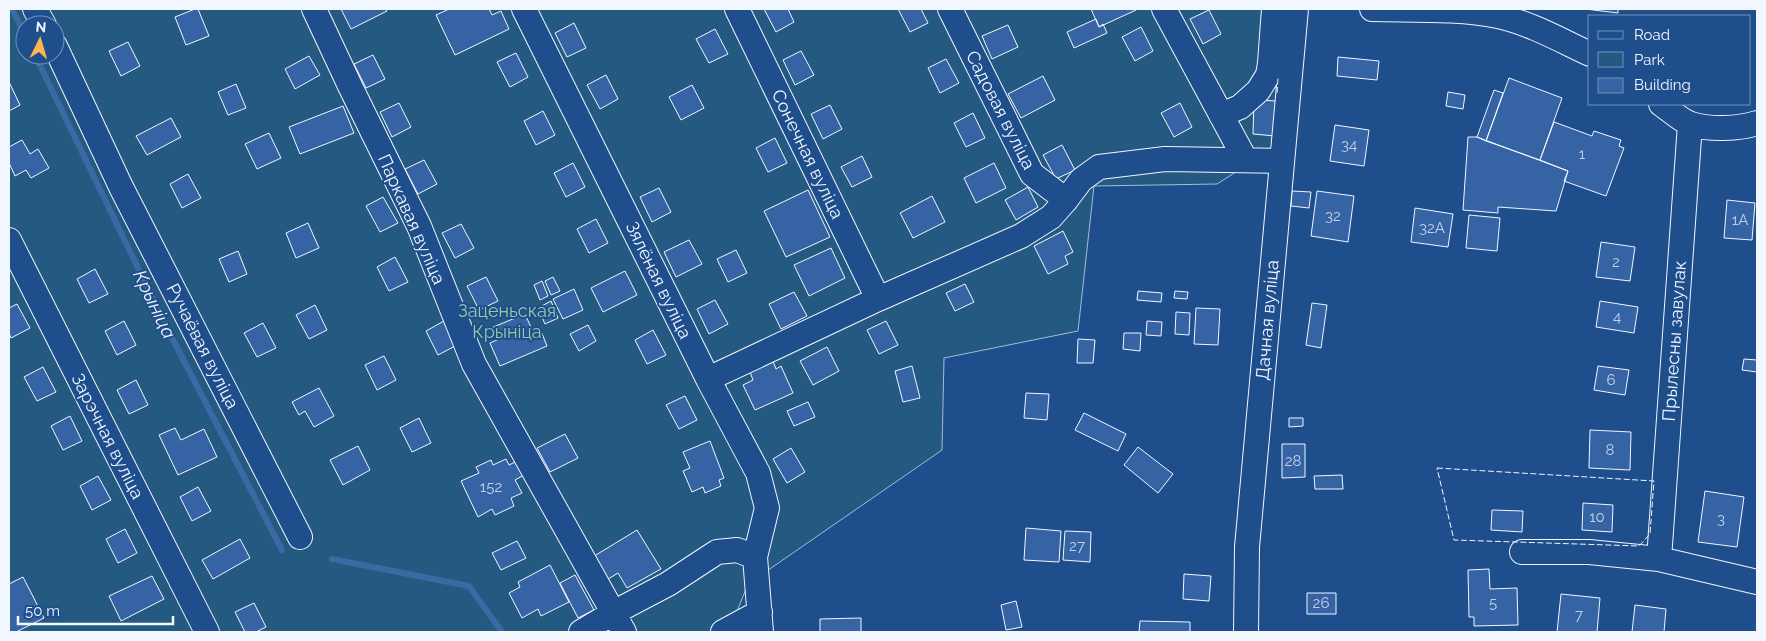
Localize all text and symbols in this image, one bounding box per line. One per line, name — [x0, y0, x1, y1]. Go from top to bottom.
north arrow — [15, 15, 65, 65]
legend — [1588, 15, 1751, 105]
text: N — [35, 19, 47, 35]
text: Road — [1634, 26, 1670, 44]
street label: Садовая вуліца — [962, 47, 1040, 173]
text: Park — [1634, 51, 1665, 69]
text: Building — [1634, 76, 1691, 94]
street label: Сонечная вуліца — [768, 86, 848, 222]
house number: 34 — [1341, 136, 1357, 154]
house number: 1 — [1579, 145, 1586, 163]
street label: Паркавая вуліца — [374, 151, 450, 287]
house number: 32 — [1325, 207, 1341, 225]
house number: 1А — [1732, 211, 1748, 229]
street label: Зялёная вуліца — [622, 218, 696, 342]
house number: 32А — [1419, 219, 1445, 237]
house number: 2 — [1612, 253, 1620, 271]
street label: Дачная вуліца — [1251, 259, 1283, 381]
street label: Прылесны завулак — [1658, 260, 1690, 422]
water label: Крыніца — [129, 266, 181, 342]
street label: Ручаёвая вуліца — [162, 280, 244, 412]
park label: Заценьская Крыніца — [458, 300, 556, 342]
house number: 4 — [1613, 308, 1621, 326]
street label: Зарэчная вуліца — [67, 370, 149, 502]
house number: 6 — [1606, 371, 1616, 389]
house number: 8 — [1606, 441, 1615, 459]
house number: 28 — [1285, 452, 1301, 470]
house number: 152 — [480, 478, 502, 496]
house number: 10 — [1589, 508, 1605, 526]
house number: 3 — [1717, 510, 1725, 528]
house number: 27 — [1069, 537, 1085, 555]
scale bar — [18, 594, 172, 626]
house number: 26 — [1313, 594, 1329, 612]
house number: 5 — [1489, 594, 1497, 612]
text: 50 m — [25, 602, 60, 620]
house number: 7 — [1575, 606, 1583, 624]

